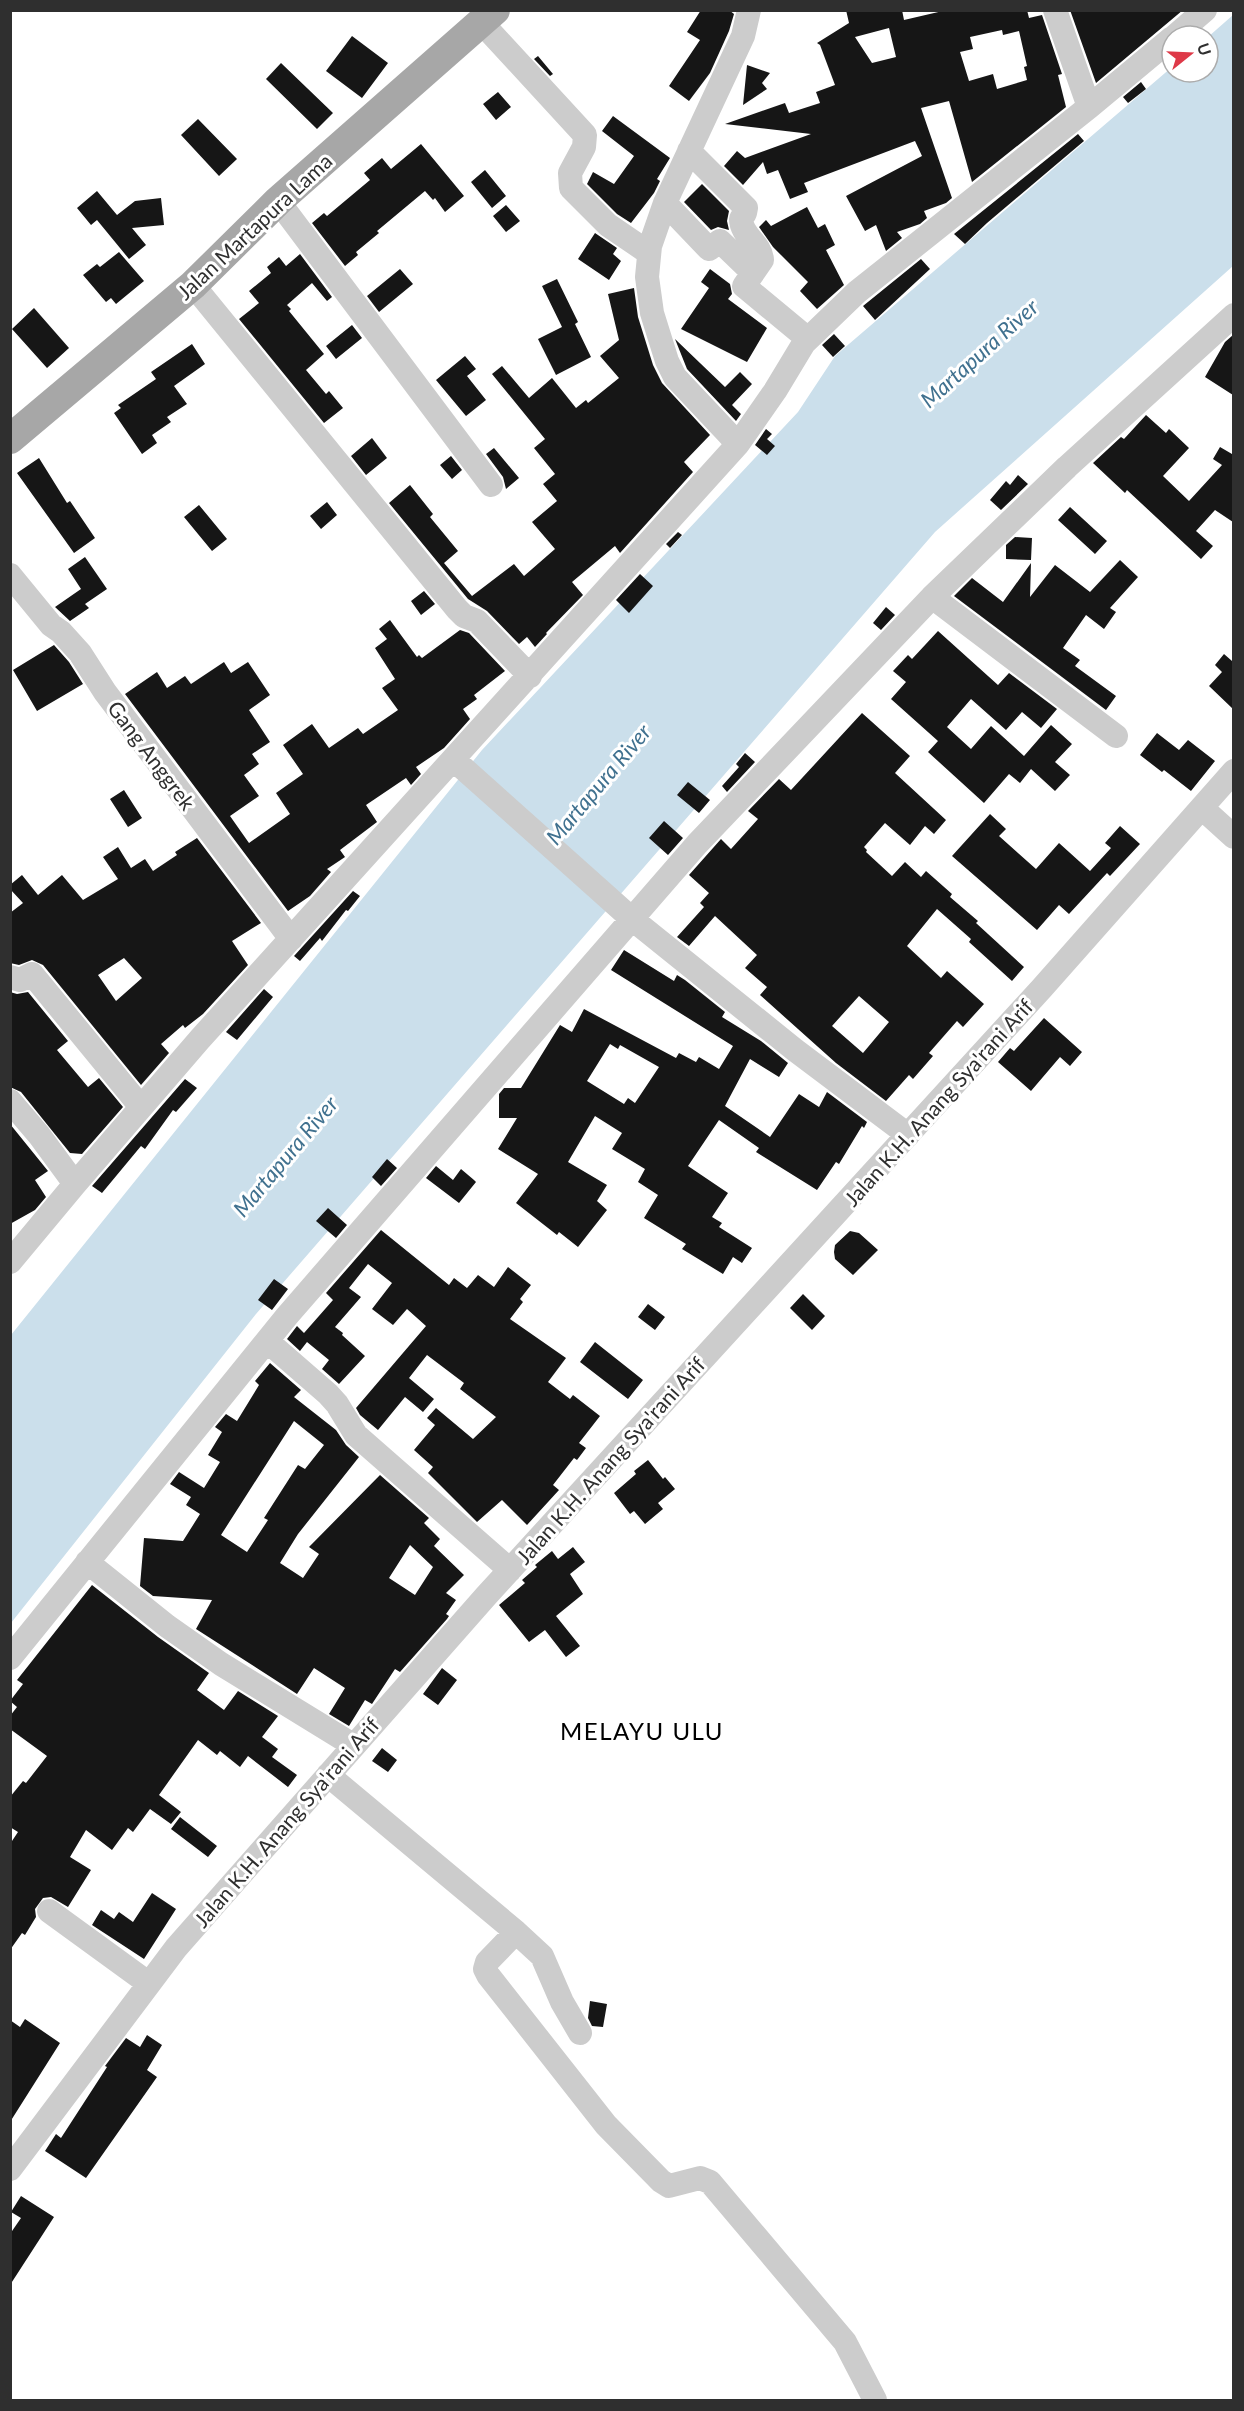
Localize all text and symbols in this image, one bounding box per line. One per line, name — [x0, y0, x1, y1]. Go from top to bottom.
north arrow — [1160, 24, 1220, 84]
text: U — [1194, 41, 1216, 58]
street label: Jalan Martapura Lama — [171, 148, 337, 304]
water label: Martapura River — [915, 293, 1044, 413]
street label: Gang Anggrek — [103, 696, 201, 815]
water label: Martapura River — [540, 718, 656, 850]
street label: Jalan K.H. Anang Sya'rani Arif — [838, 993, 1038, 1211]
water label: Martapura River — [227, 1090, 343, 1222]
street label: Jalan K.H. Anang Sya'rani Arif — [510, 1351, 710, 1569]
street label: Jalan K.H. Anang Sya'rani Arif — [188, 1712, 384, 1932]
district label: MELAYU ULU — [560, 1716, 724, 1745]

